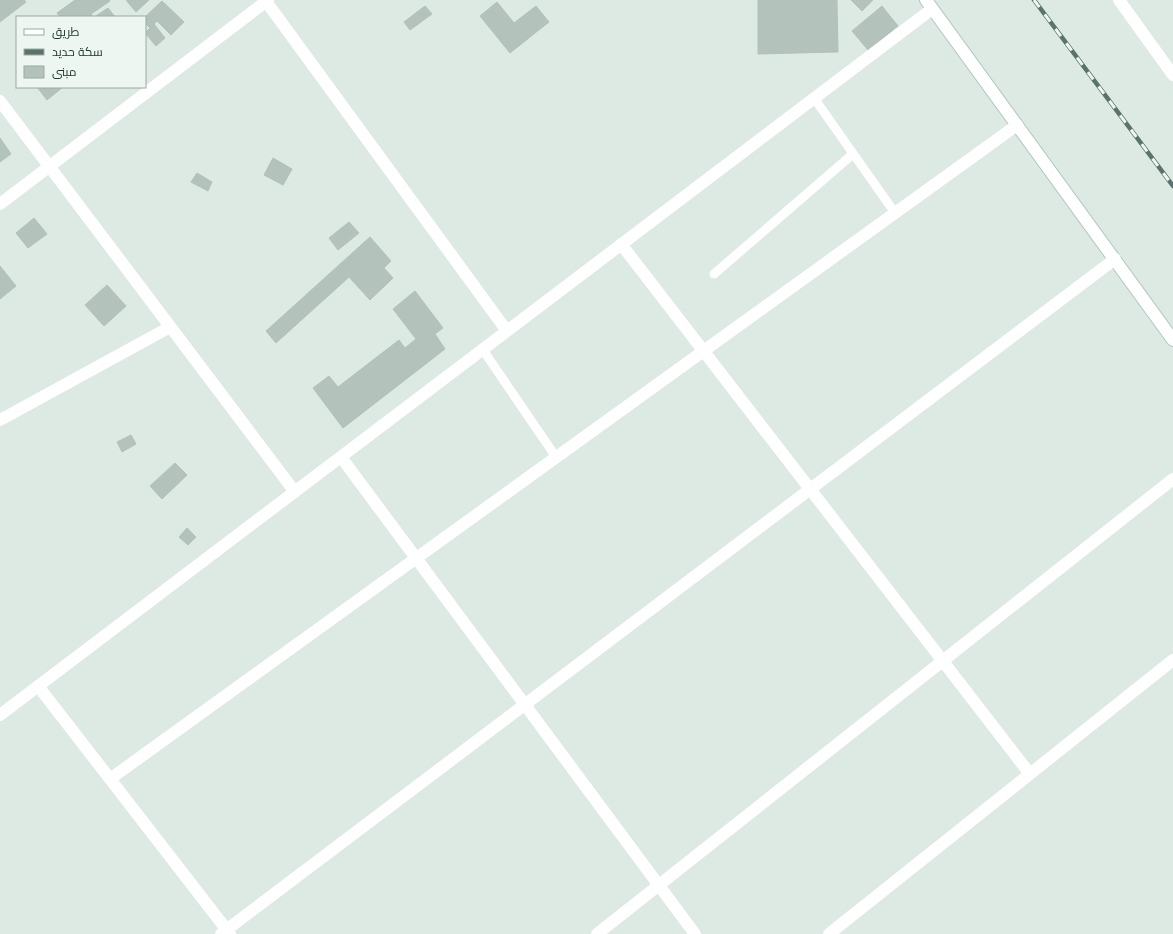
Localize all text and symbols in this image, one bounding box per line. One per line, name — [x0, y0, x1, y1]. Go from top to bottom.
legend — [16, 16, 146, 88]
text: طريق — [52, 24, 80, 40]
text: سكة حديد — [52, 44, 103, 60]
text: مبنى — [52, 64, 77, 80]

